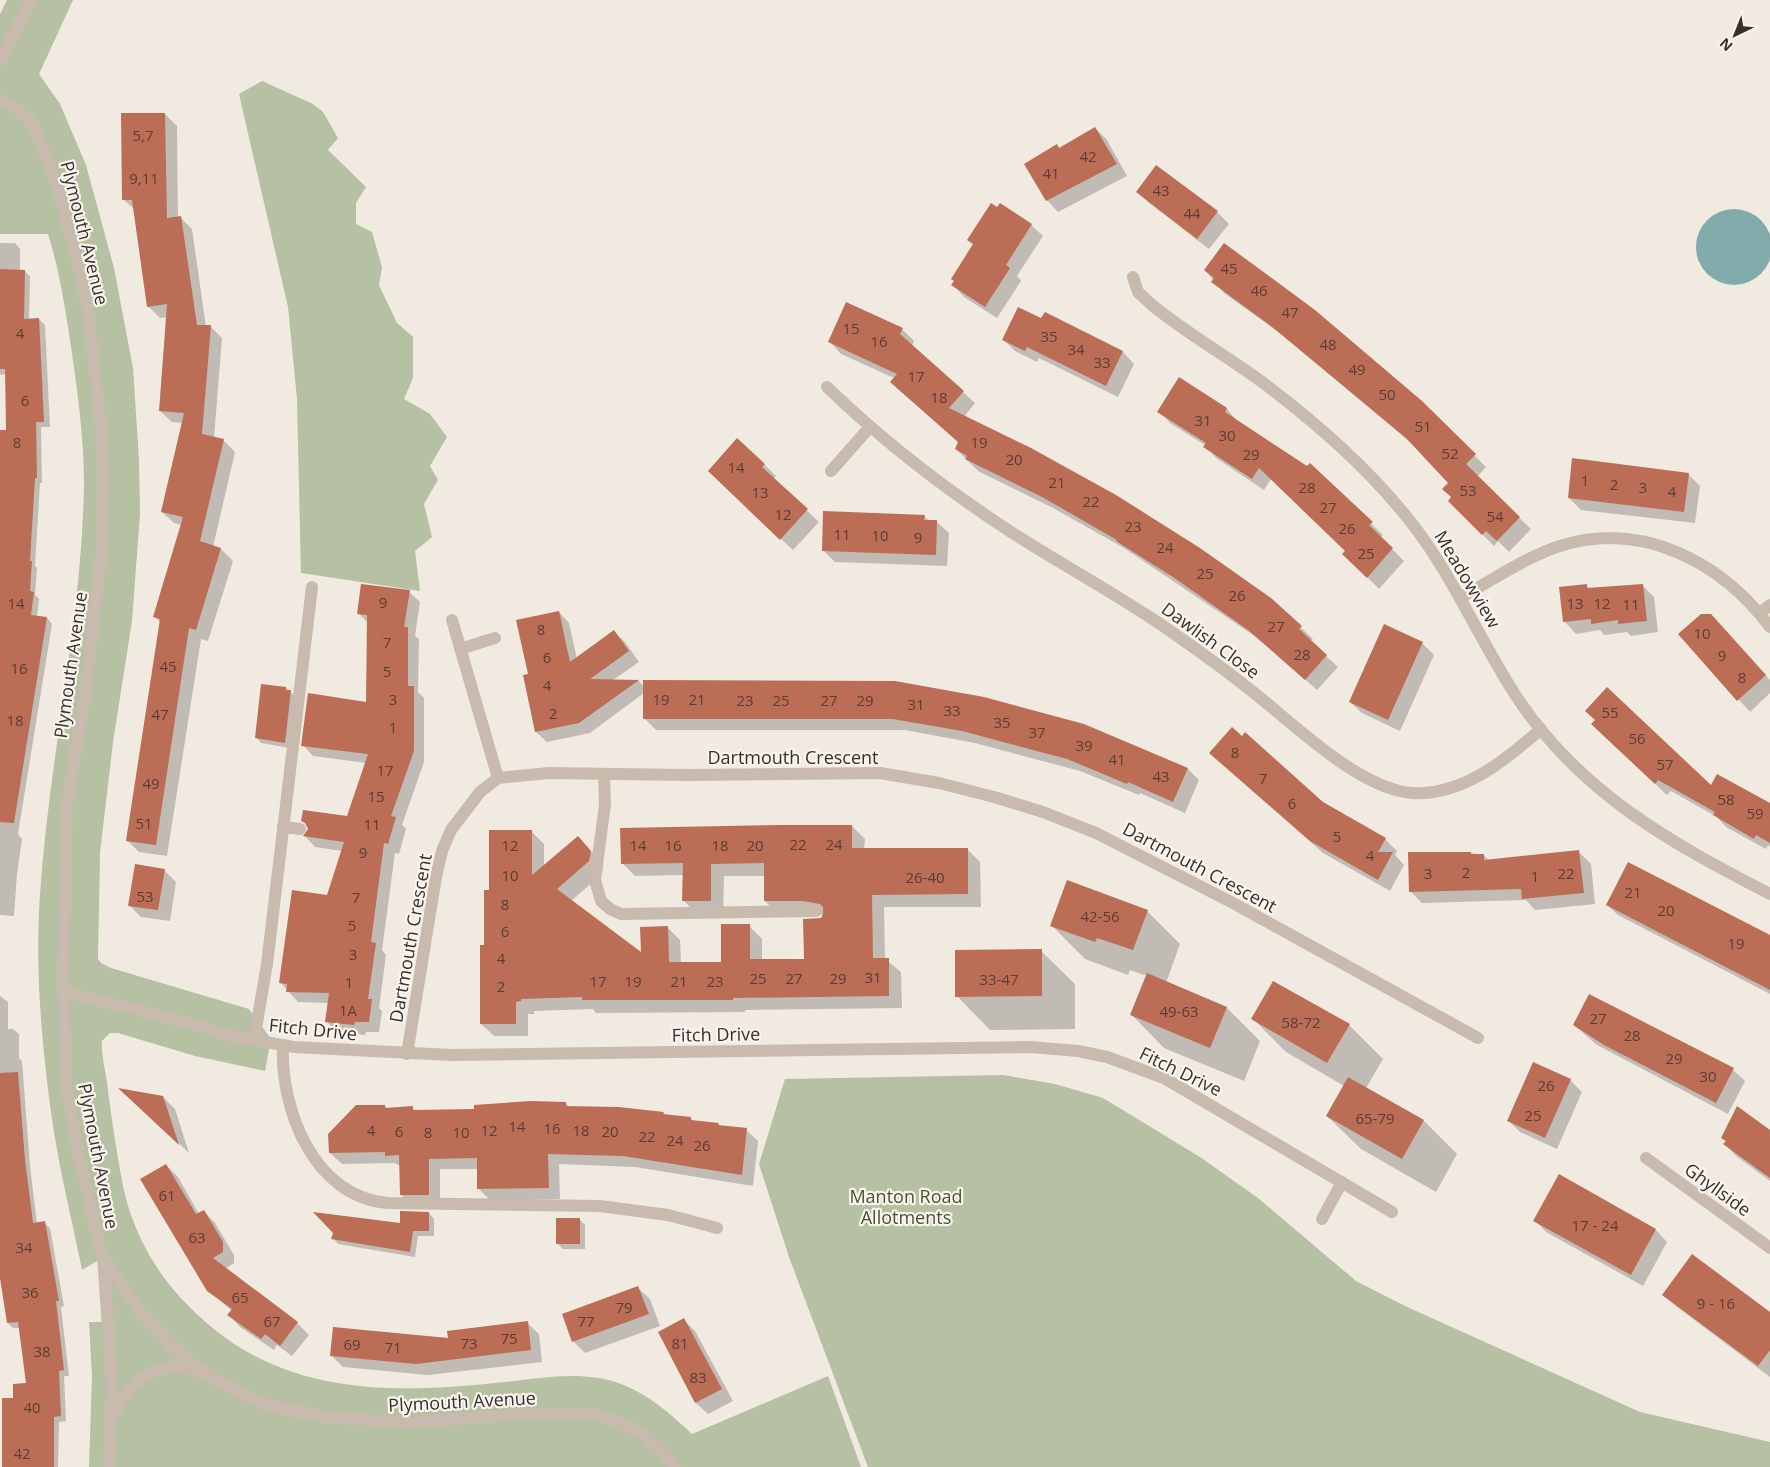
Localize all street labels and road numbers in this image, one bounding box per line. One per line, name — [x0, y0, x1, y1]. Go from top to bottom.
street label: Plymouth Avenue — [55, 158, 115, 308]
street label: Meadowview — [1429, 526, 1507, 632]
street label: Plymouth Avenue — [48, 590, 92, 740]
street label: Dawlish Close — [1157, 596, 1265, 684]
street label: Dartmouth Crescent — [707, 745, 879, 769]
street label: Dartmouth Crescent — [1119, 816, 1281, 918]
street label: Dartmouth Crescent — [383, 852, 437, 1024]
street label: Fitch Drive — [268, 1012, 358, 1046]
street label: Fitch Drive — [671, 1021, 761, 1047]
street label: Fitch Drive — [1136, 1041, 1226, 1101]
street label: Plymouth Avenue — [73, 1081, 125, 1231]
street label: Ghyllside — [1680, 1157, 1756, 1221]
street label: Plymouth Avenue — [388, 1385, 536, 1417]

